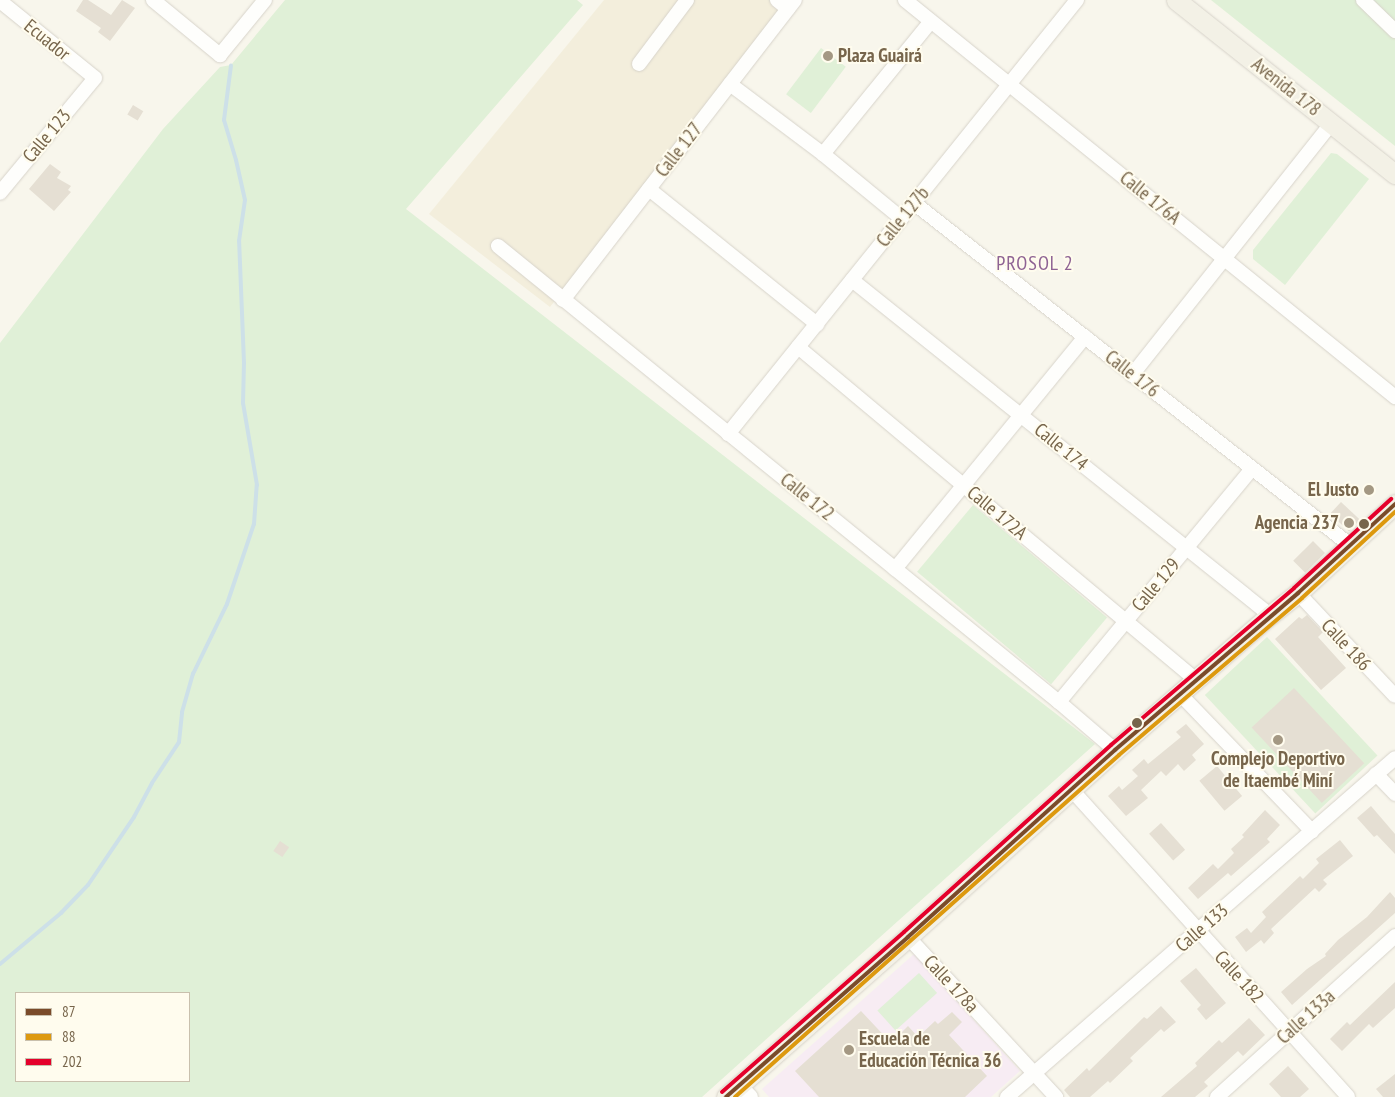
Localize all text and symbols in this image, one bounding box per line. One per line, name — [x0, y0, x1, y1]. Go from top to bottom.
street label: Ecuador — [19, 15, 75, 65]
place label: Plaza Guairá — [838, 45, 922, 67]
marker: Plaza Guairá — [822, 50, 834, 62]
street label: Avenida 178 — [1247, 53, 1325, 121]
street label: Calle 123 — [18, 105, 76, 167]
street label: Calle 127 — [651, 118, 707, 182]
street label: Calle 176A — [1115, 167, 1185, 229]
street label: Calle 127b — [872, 182, 934, 252]
district label: PROSOL 2 — [995, 251, 1075, 275]
street label: Calle 176 — [1100, 346, 1164, 402]
street label: Calle 174 — [1030, 418, 1092, 476]
street label: Calle 172 — [776, 468, 838, 526]
place label: El Justo — [1308, 479, 1359, 501]
street label: Calle 172A — [962, 481, 1032, 545]
marker: El Justo — [1363, 484, 1375, 496]
place label: Agencia 237 — [1255, 512, 1339, 534]
marker: Agencia 237 — [1343, 517, 1355, 529]
unlabelled marker — [1359, 519, 1369, 529]
street label: Calle 129 — [1127, 554, 1185, 616]
street label: Calle 186 — [1316, 614, 1376, 676]
unlabelled marker — [1132, 718, 1142, 728]
marker: Complejo Deportivo de Itaembé Miní — [1272, 734, 1284, 746]
place label: Complejo Deportivo de Itaembé Miní — [1211, 748, 1345, 792]
street label: Calle 133 — [1171, 899, 1233, 957]
street label: Calle 182 — [1210, 946, 1268, 1008]
street label: Calle 178a — [919, 951, 983, 1017]
street label: Calle 133a — [1272, 985, 1340, 1049]
legend — [15, 992, 190, 1082]
text: 87 — [62, 1002, 76, 1021]
text: 88 — [62, 1027, 76, 1046]
place label: Escuela de Educación Técnica 36 — [859, 1028, 1002, 1072]
marker: Escuela de Educación Técnica 36 — [843, 1044, 855, 1056]
text: 202 — [62, 1052, 82, 1071]

